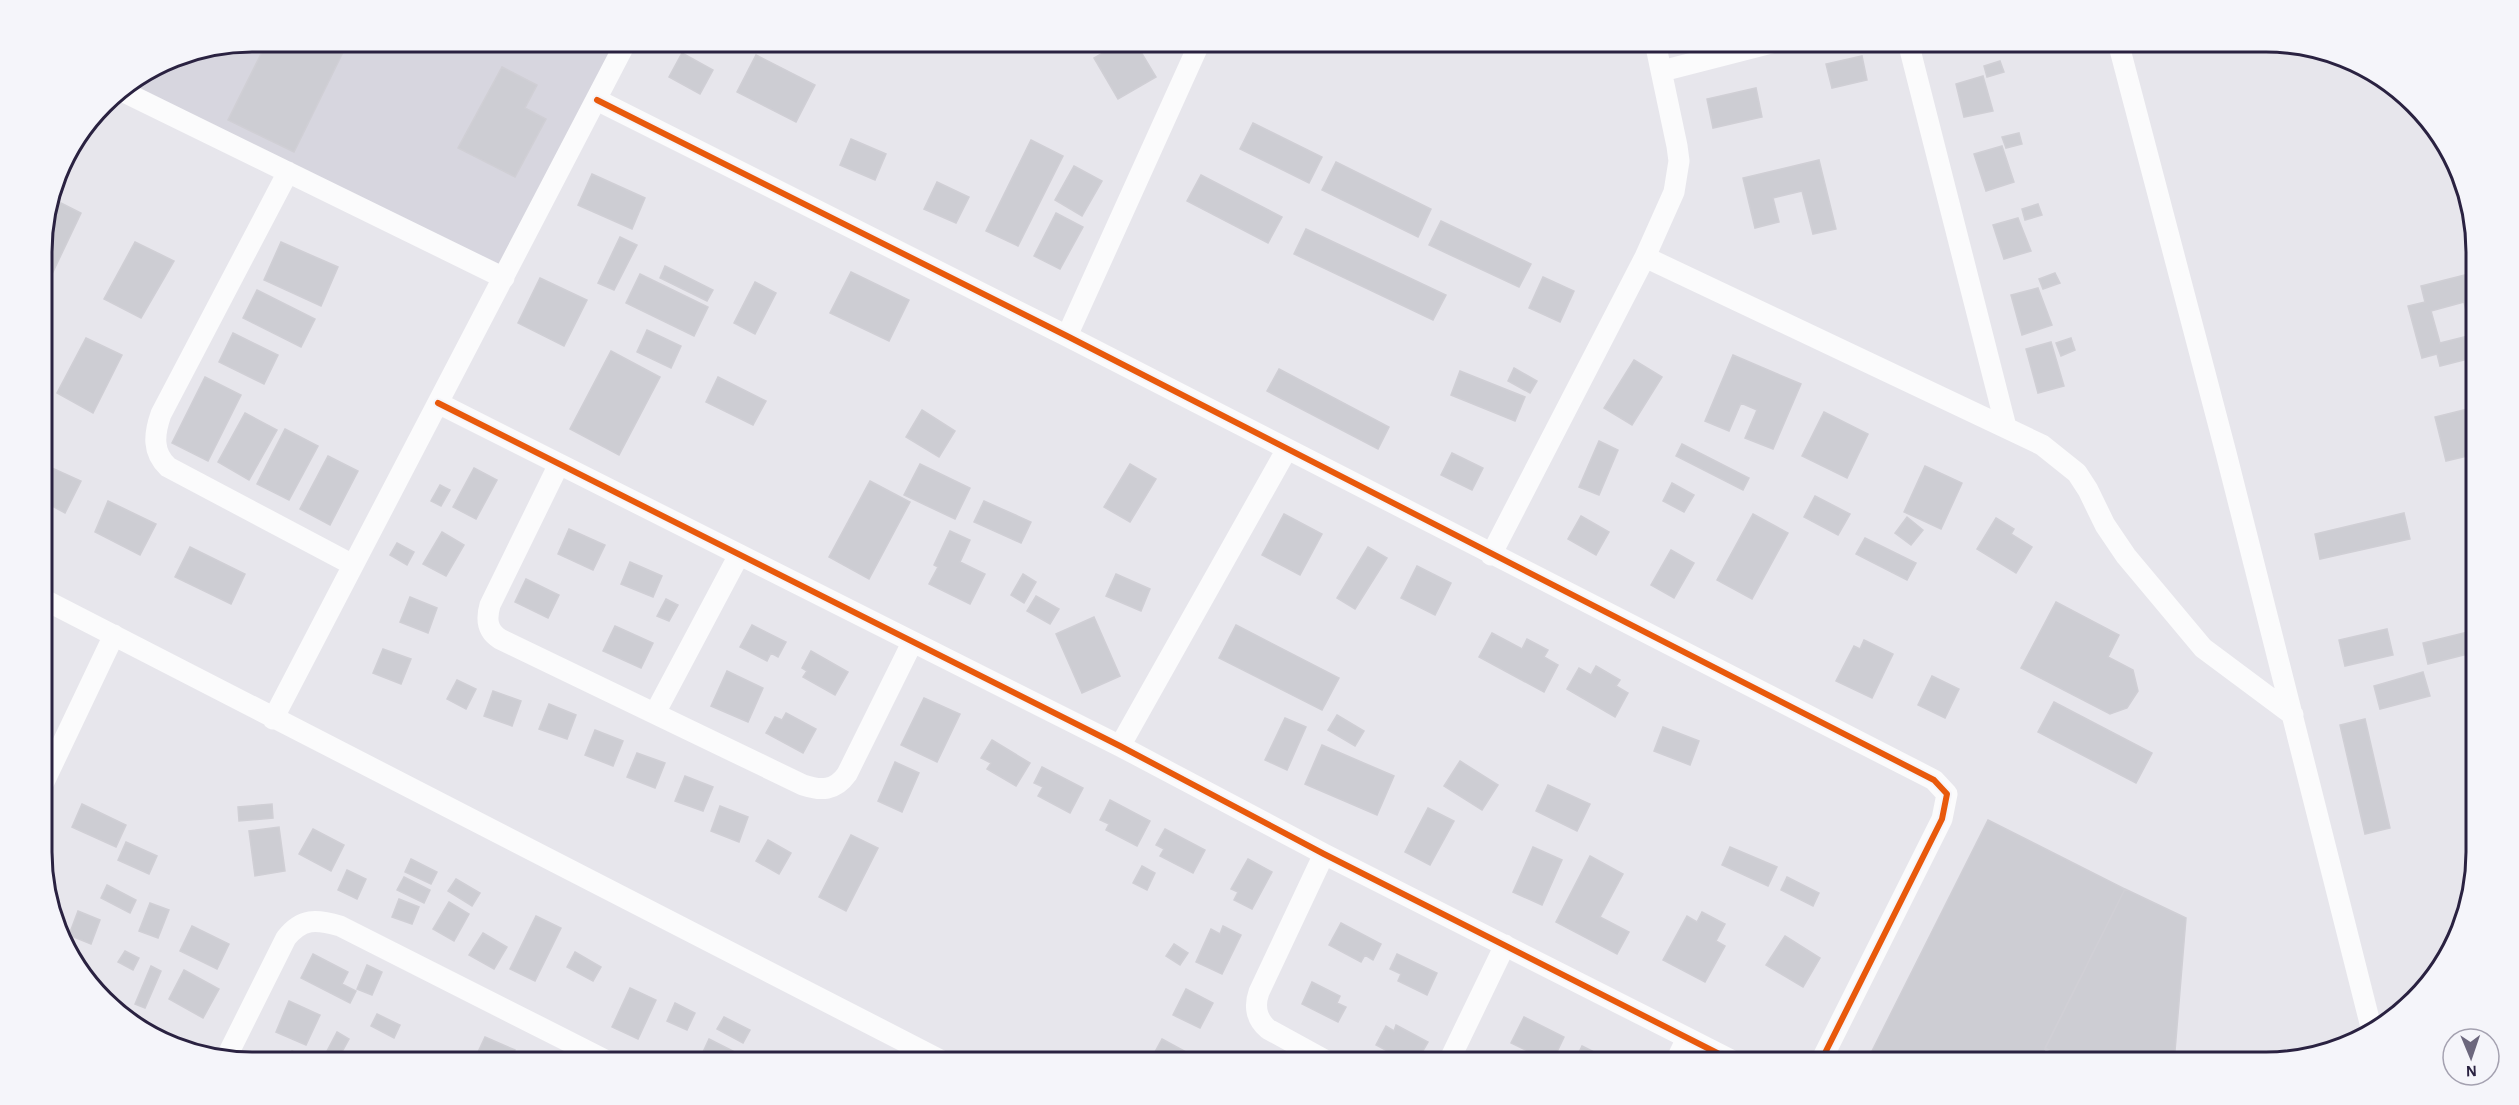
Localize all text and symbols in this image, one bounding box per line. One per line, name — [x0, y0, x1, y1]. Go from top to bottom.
north arrow — [2441, 1027, 2501, 1087]
text: N — [2466, 1063, 2477, 1079]

